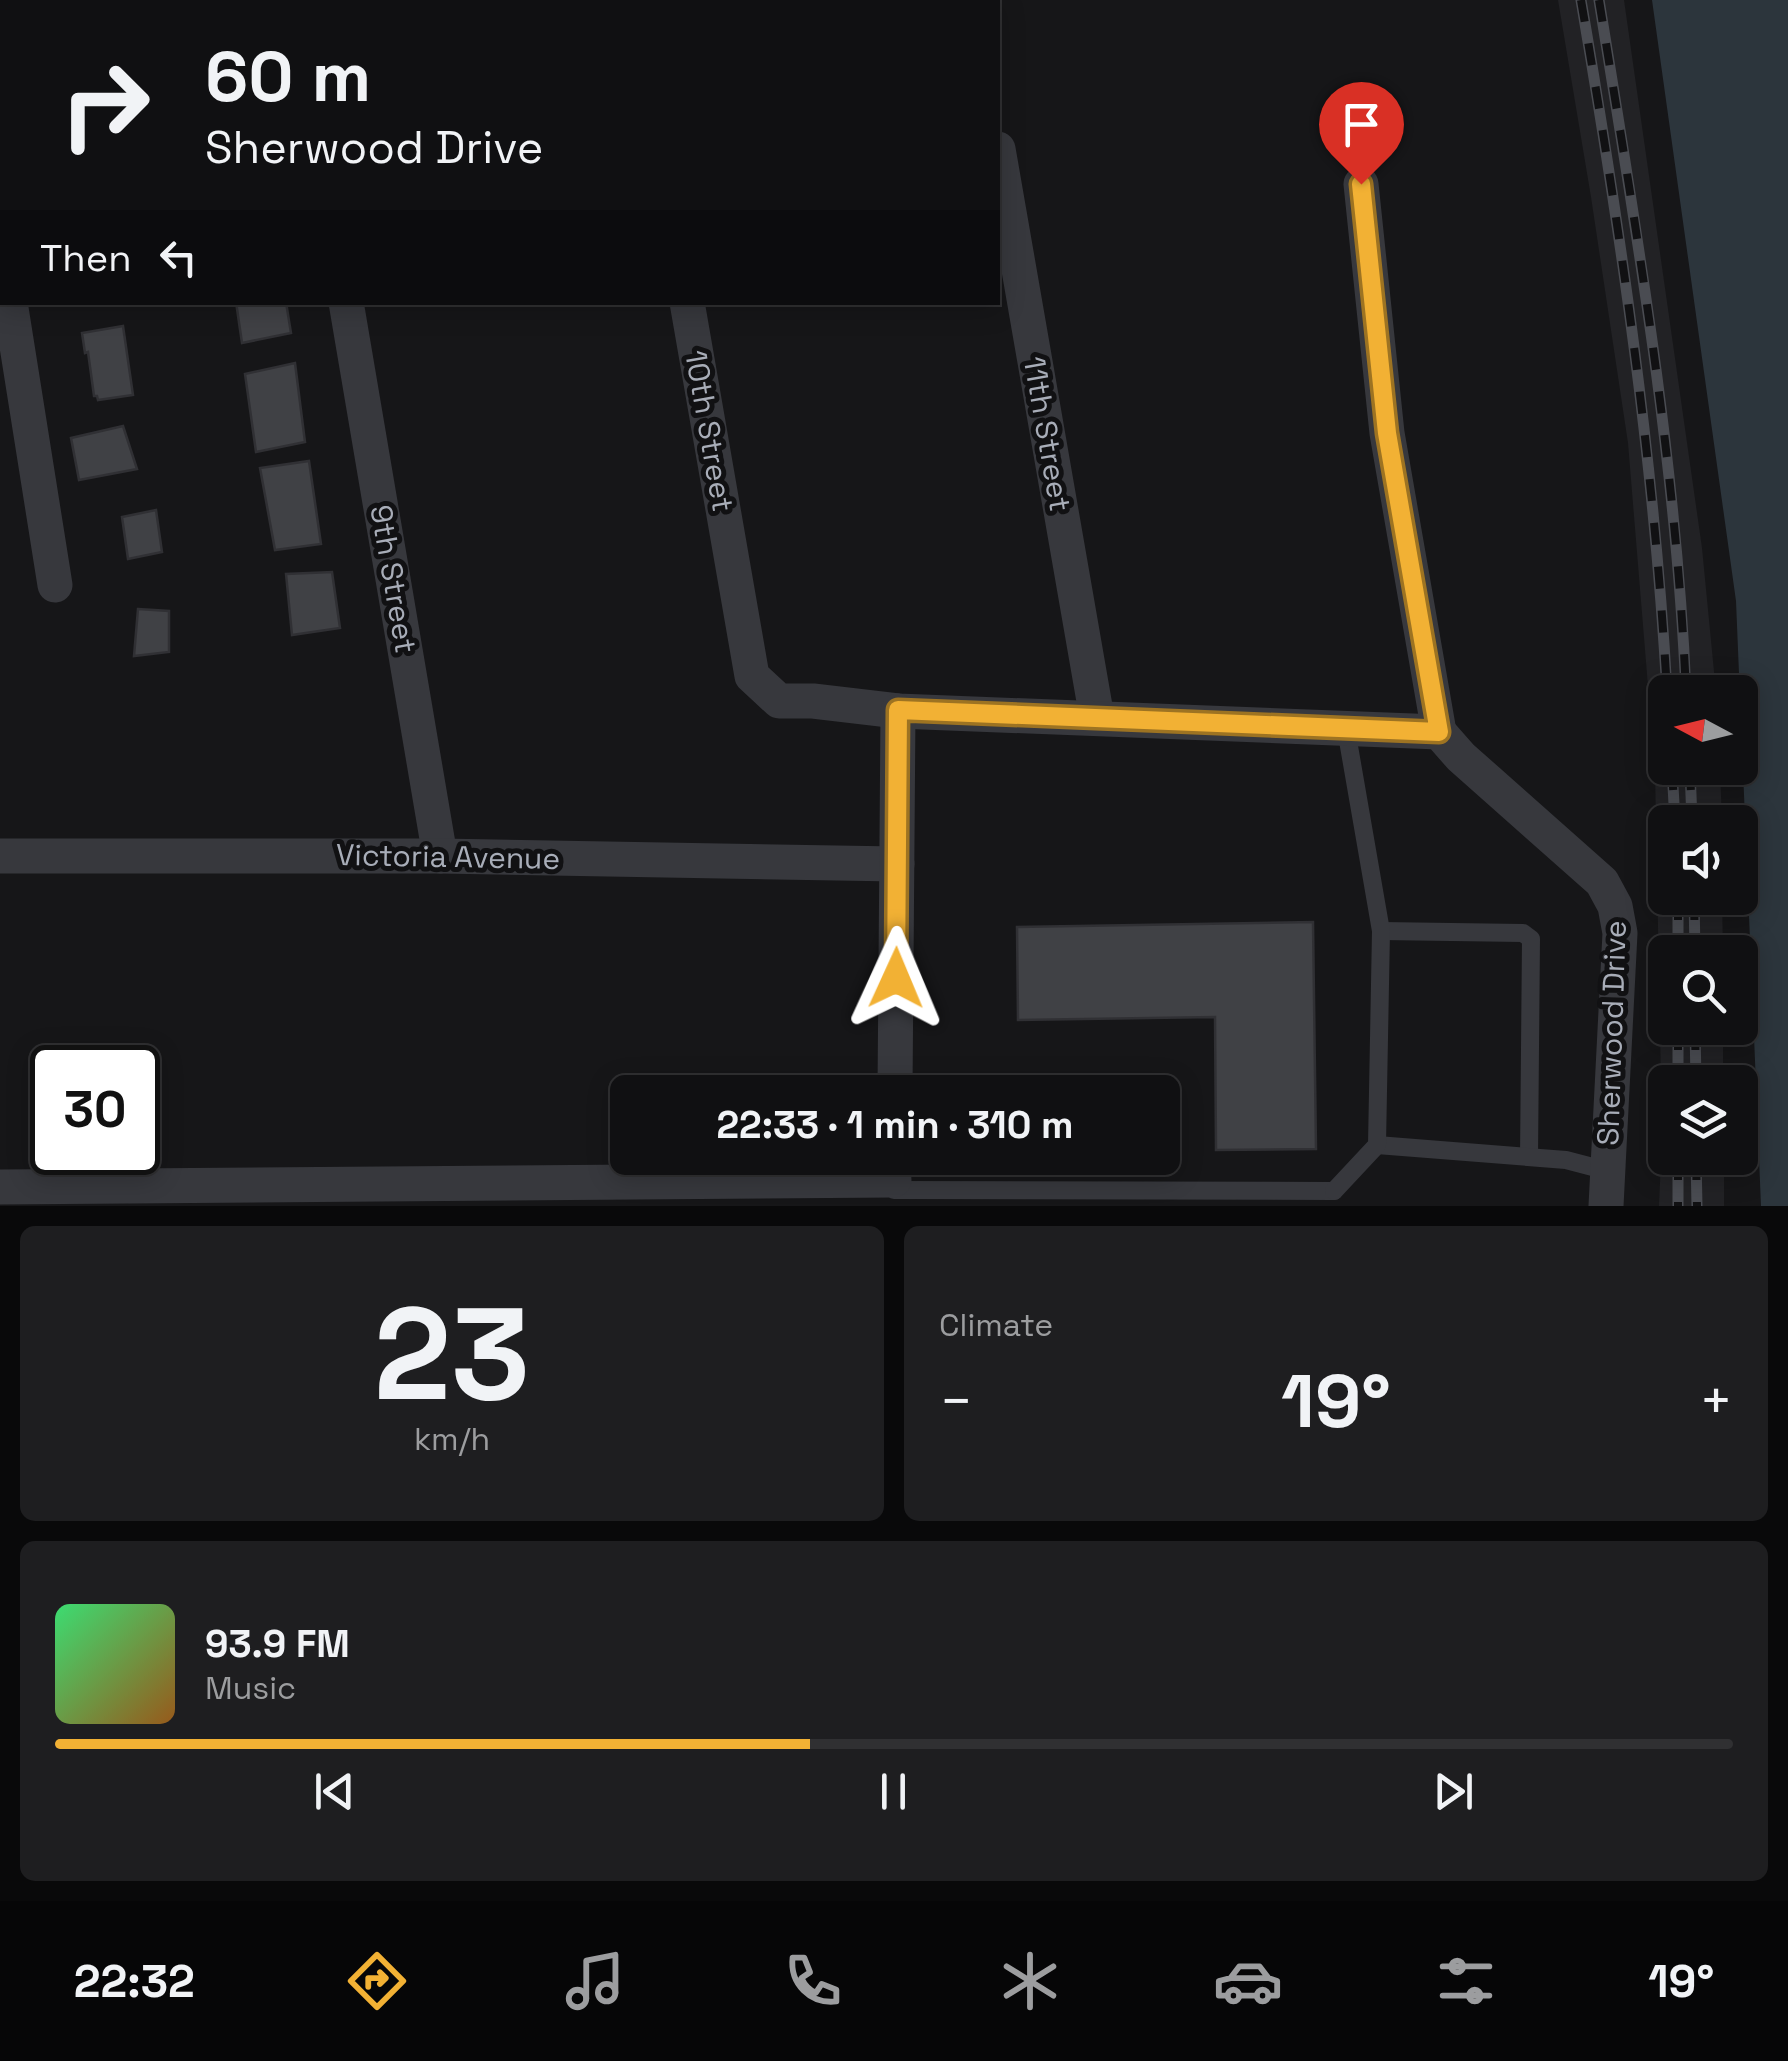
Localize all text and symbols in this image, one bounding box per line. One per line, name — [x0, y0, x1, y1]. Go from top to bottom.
text: 60 m — [205, 32, 371, 121]
icon: right — [40, 40, 170, 170]
pin — [1319, 82, 1404, 185]
icon: arrive — [1334, 97, 1389, 152]
text: Sherwood Drive — [205, 119, 543, 176]
icon: left — [151, 230, 206, 285]
text: Then — [40, 234, 131, 282]
street label: 10th Street — [676, 347, 743, 515]
street label: 11th Street — [1015, 353, 1080, 514]
street label: 9th Street — [361, 502, 426, 656]
north arrow — [1648, 675, 1758, 785]
map controls — [1648, 675, 1758, 1175]
button: sound — [1648, 805, 1758, 915]
street label: Victoria Avenue — [336, 835, 560, 878]
street label: Sherwood Drive — [1588, 920, 1635, 1146]
position arrow — [844, 926, 948, 1030]
button: search — [1648, 935, 1758, 1045]
speed limit sign: 30 — [30, 1045, 160, 1175]
button: layers — [1648, 1065, 1758, 1175]
text: 22:33 · 1 min · 310 m — [717, 1101, 1073, 1149]
text: 23 — [374, 1271, 530, 1437]
text: Climate — [939, 1305, 1053, 1345]
text: 19° — [1281, 1353, 1391, 1449]
text: − — [939, 1366, 973, 1436]
text: + — [1699, 1366, 1733, 1436]
text: km/h — [414, 1419, 490, 1459]
text: 93.9 FM — [205, 1620, 350, 1668]
text: Music — [205, 1668, 296, 1708]
icon: previous — [307, 1764, 362, 1819]
icon: pause — [866, 1764, 921, 1819]
icon: next — [1426, 1764, 1481, 1819]
icon: directions — [342, 1946, 412, 2016]
icon: music — [560, 1946, 630, 2016]
icon: phone — [778, 1946, 848, 2016]
icon: climate — [995, 1946, 1065, 2016]
icon: car — [1213, 1946, 1283, 2016]
icon: filters — [1431, 1946, 1501, 2016]
text: 22:32 — [74, 1953, 195, 2010]
text: 19° — [1648, 1953, 1714, 2010]

